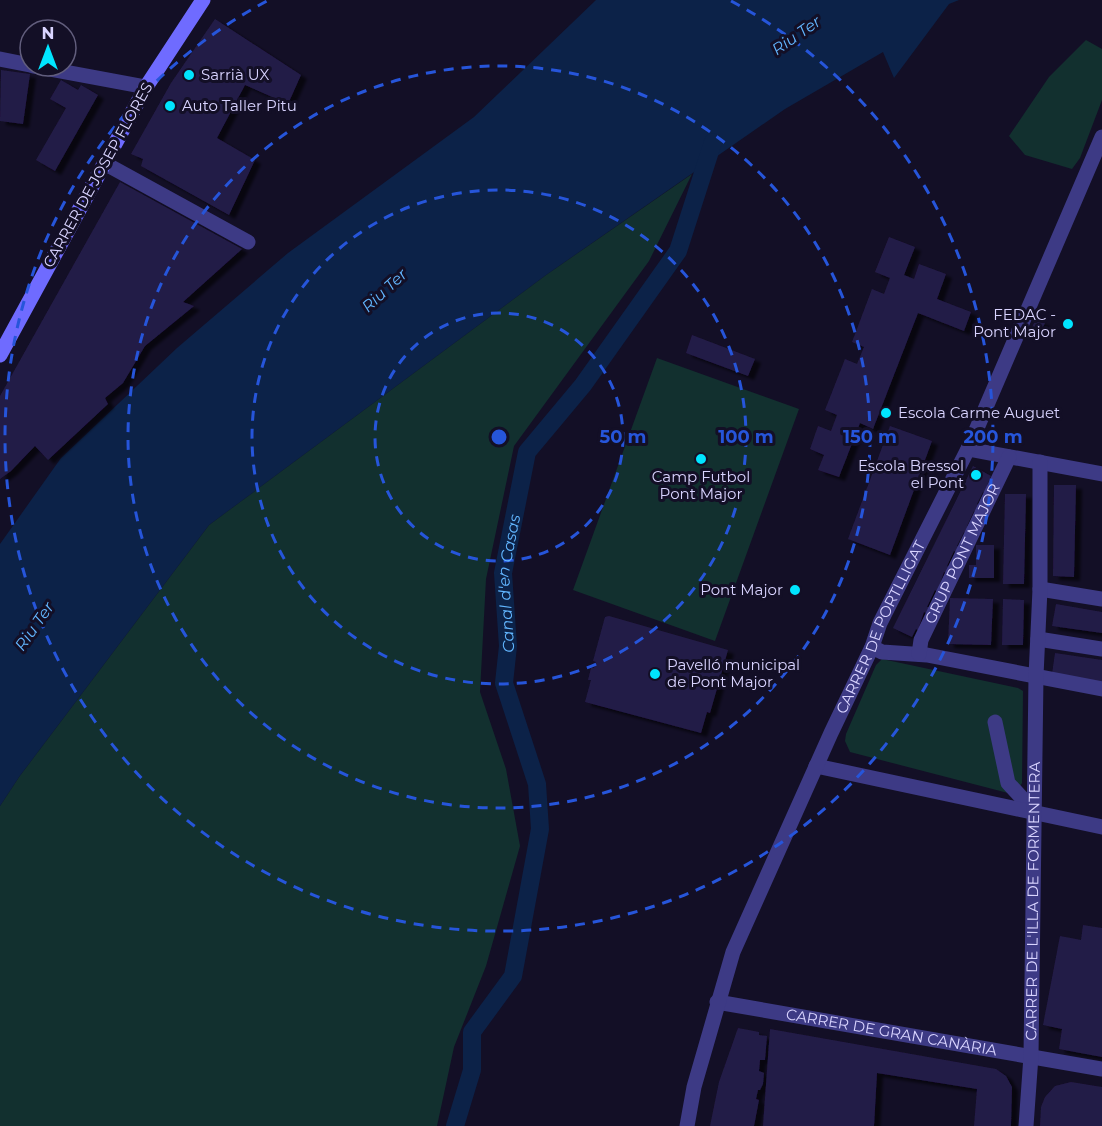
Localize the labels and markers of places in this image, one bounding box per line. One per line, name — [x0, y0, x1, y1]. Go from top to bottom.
place label: Sarrià UX — [201, 65, 269, 84]
marker: Sarrià UX — [182, 68, 196, 82]
place label: Auto Taller Pitu — [182, 96, 297, 115]
marker: Auto Taller Pitu — [163, 99, 177, 113]
place label: FEDAC - Pont Major — [973, 305, 1056, 341]
marker: FEDAC - Pont Major — [1061, 317, 1075, 331]
place label: Escola Carme Auguet — [898, 403, 1060, 422]
marker: Escola Carme Auguet — [879, 406, 893, 420]
centre of rings — [489, 427, 509, 447]
marker: Camp Futbol Pont Major — [694, 452, 708, 466]
place label: Escola Bressol el Pont — [858, 456, 964, 492]
place label: Camp Futbol Pont Major — [652, 467, 750, 503]
marker: Escola Bressol el Pont — [969, 468, 983, 482]
place label: Pont Major — [700, 580, 783, 599]
marker: Pont Major — [788, 583, 802, 597]
place label: Pavelló municipal de Pont Major — [667, 655, 800, 691]
marker: Pavelló municipal de Pont Major — [648, 667, 662, 681]

